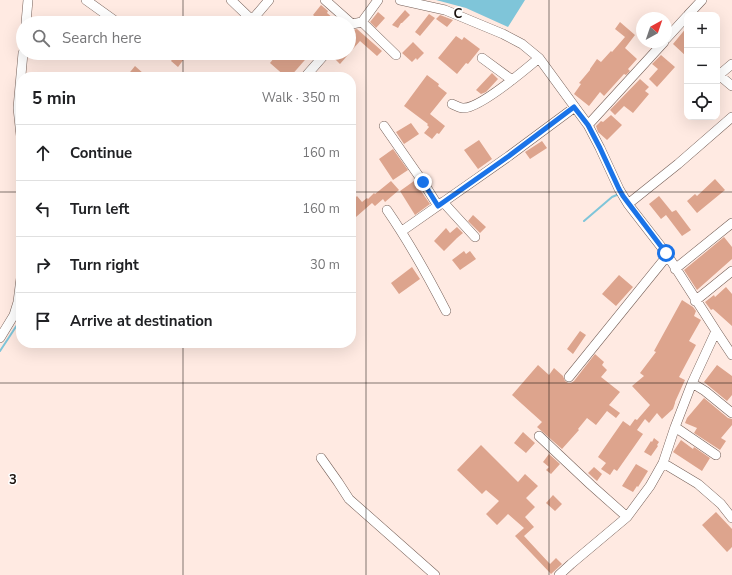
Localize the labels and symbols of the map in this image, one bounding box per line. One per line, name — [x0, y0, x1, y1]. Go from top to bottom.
text: C — [454, 5, 463, 23]
north arrow — [636, 12, 672, 48]
route end — [414, 173, 432, 191]
route start — [657, 244, 675, 262]
text: 3 — [9, 471, 17, 489]

